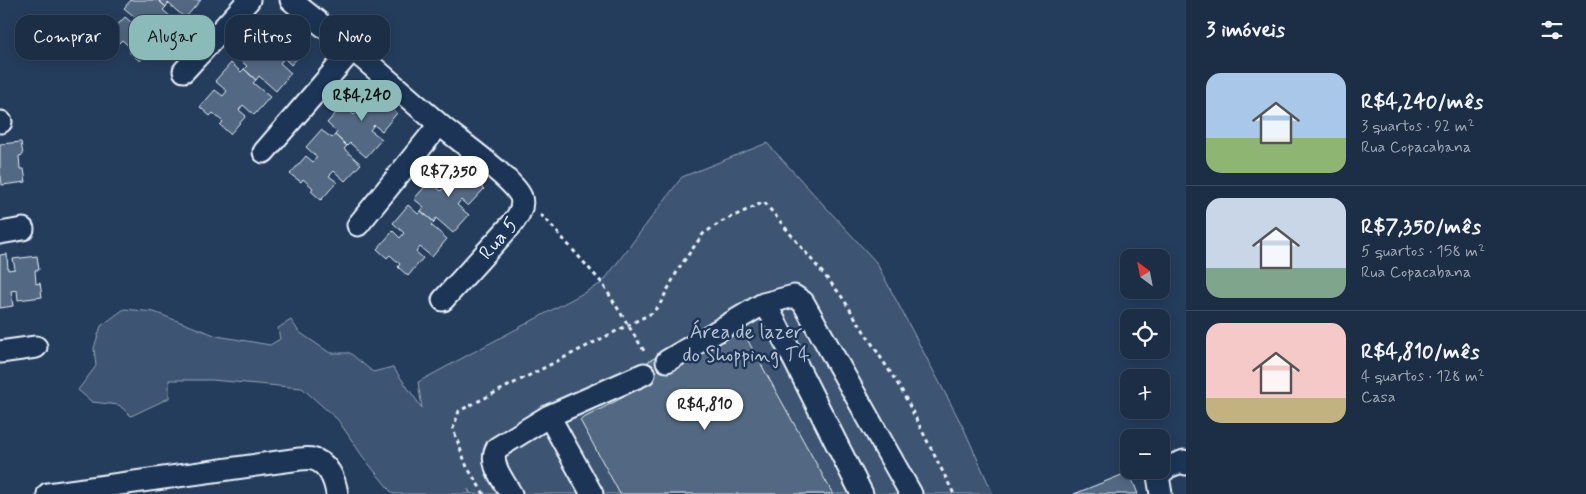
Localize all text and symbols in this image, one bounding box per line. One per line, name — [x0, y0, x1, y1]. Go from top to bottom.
chip: Comprar — [15, 15, 119, 60]
chip: Alugar — [129, 15, 215, 60]
chip: Filtros — [225, 15, 310, 60]
chip: Novo — [320, 15, 390, 60]
text: 3 imóveis — [1206, 16, 1285, 44]
icon: filters — [1538, 16, 1566, 44]
pin: R$4,240 — [316, 80, 408, 122]
text: R$4,240 — [333, 85, 391, 106]
text: R$4,240/mês — [1361, 88, 1483, 116]
icon: home — [1246, 93, 1306, 153]
text: 3 quartos · 92 m² — [1361, 116, 1475, 137]
text: Rua Copacabana — [1361, 137, 1471, 158]
pin: R$7,350 — [403, 156, 495, 198]
text: R$7,350 — [421, 161, 477, 182]
street label: Rua 5 — [473, 212, 525, 266]
text: R$7,350/mês — [1361, 213, 1481, 241]
icon: home — [1246, 218, 1306, 278]
text: 5 quartos · 158 m² — [1361, 241, 1485, 262]
north arrow — [1120, 249, 1170, 299]
map controls — [1120, 249, 1170, 479]
text: Rua Copacabana — [1361, 262, 1471, 283]
button: locate — [1120, 309, 1170, 359]
park label: Área de lazer do Shopping T4 — [682, 319, 810, 369]
text: R$4,810/mês — [1361, 338, 1479, 366]
icon: home — [1246, 343, 1306, 403]
text: 4 quartos · 128 m² — [1361, 366, 1485, 387]
button: + — [1120, 369, 1170, 419]
text: Casa — [1361, 387, 1396, 408]
pin: R$4,810 — [659, 388, 751, 431]
text: R$4,810 — [677, 394, 733, 415]
button: − — [1120, 429, 1170, 479]

